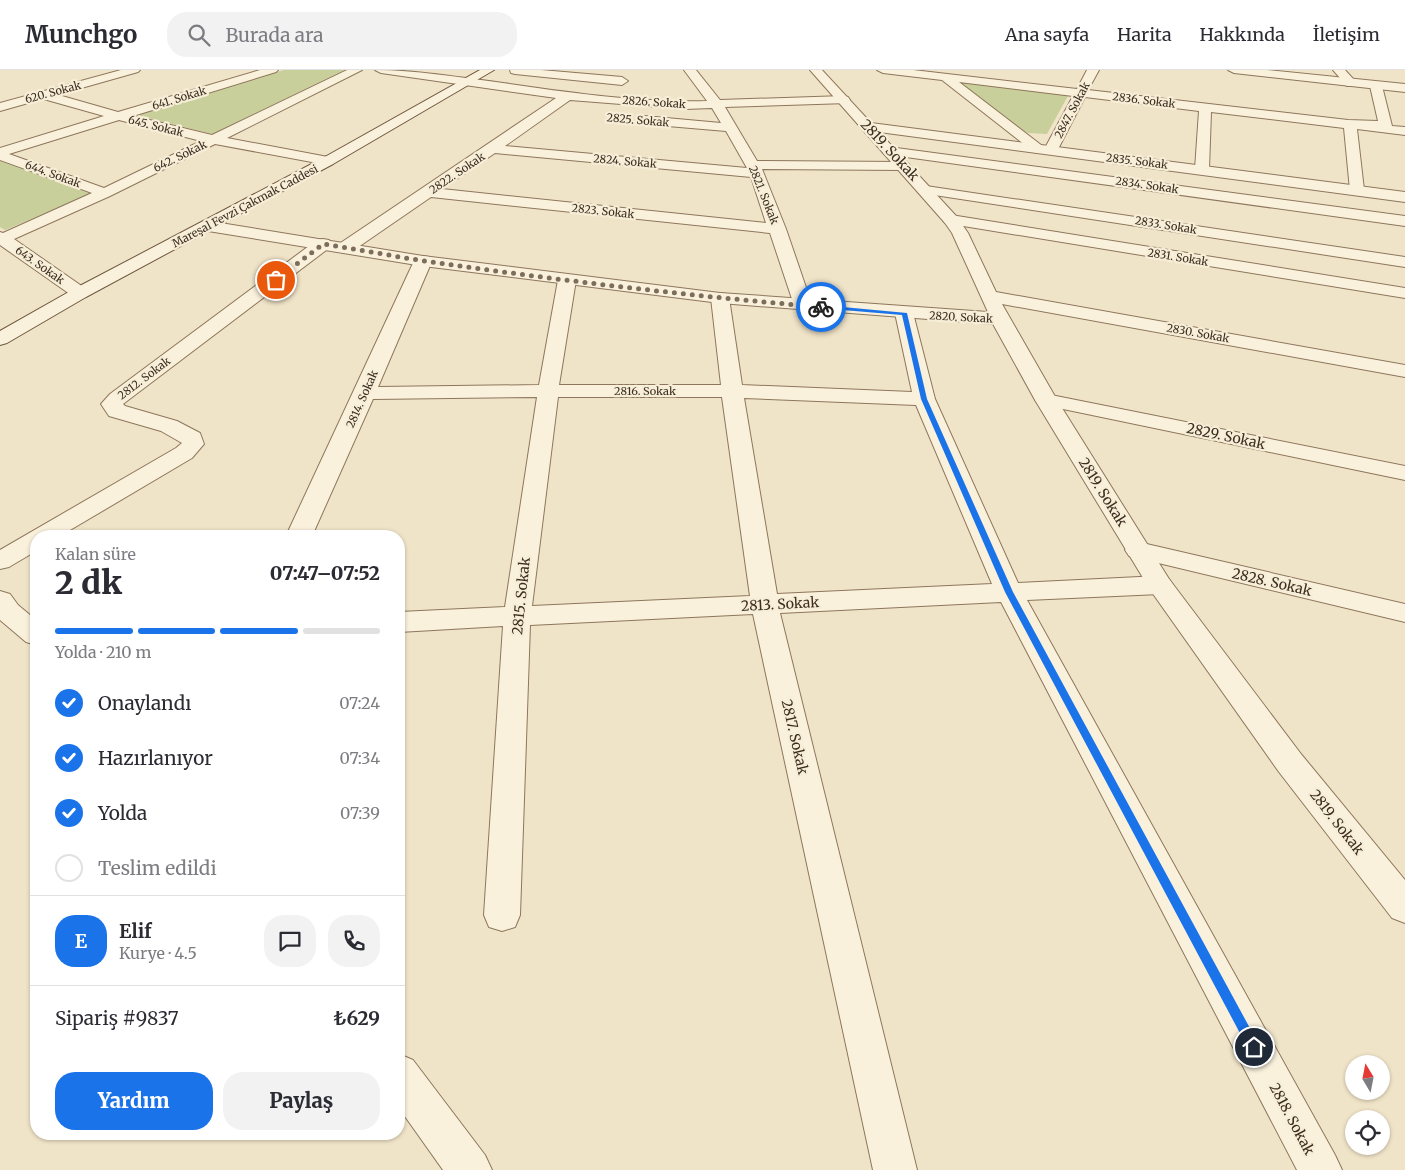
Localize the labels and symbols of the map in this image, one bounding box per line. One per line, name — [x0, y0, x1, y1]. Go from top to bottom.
street label: 620. Sokak — [24, 78, 83, 106]
street label: 2847. Sokak — [1051, 79, 1093, 141]
street label: 641. Sokak — [150, 83, 208, 113]
street label: 2836. Sokak — [1112, 89, 1176, 111]
street label: 2826. Sokak — [622, 93, 686, 111]
street label: 2825. Sokak — [606, 110, 670, 130]
street label: 645. Sokak — [127, 112, 185, 140]
street label: 2819. Sokak — [857, 115, 923, 185]
street label: 642. Sokak — [151, 137, 209, 175]
street label: 2822. Sokak — [427, 149, 487, 197]
street label: 2835. Sokak — [1105, 150, 1169, 172]
street label: 2824. Sokak — [593, 151, 657, 171]
street label: 644. Sokak — [23, 157, 83, 191]
street label: Mareşal Fevzi Çakmak Caddesi — [170, 161, 321, 250]
street label: 2821. Sokak — [746, 164, 782, 226]
street label: 2834. Sokak — [1115, 174, 1179, 196]
street label: 2823. Sokak — [571, 201, 635, 221]
street label: 2833. Sokak — [1134, 213, 1198, 237]
street label: 643. Sokak — [13, 243, 67, 287]
street label: 2831. Sokak — [1147, 245, 1209, 269]
pin — [255, 259, 297, 301]
courier — [796, 282, 846, 332]
street label: 2820. Sokak — [929, 308, 993, 326]
street label: 2830. Sokak — [1166, 321, 1231, 345]
street label: 2812. Sokak — [115, 354, 173, 402]
street label: 2814. Sokak — [343, 368, 381, 430]
street label: 2816. Sokak — [614, 384, 676, 398]
street label: 2829. Sokak — [1185, 419, 1267, 453]
street label: 2819. Sokak — [1075, 454, 1131, 530]
street label: 2815. Sokak — [508, 556, 534, 636]
street label: 2828. Sokak — [1230, 564, 1314, 600]
street label: 2813. Sokak — [741, 593, 820, 615]
street label: 2817. Sokak — [778, 698, 812, 776]
street label: 2819. Sokak — [1306, 786, 1368, 858]
pin — [1233, 1026, 1275, 1068]
north arrow — [1345, 1055, 1390, 1100]
street label: 2818. Sokak — [1266, 1080, 1318, 1158]

